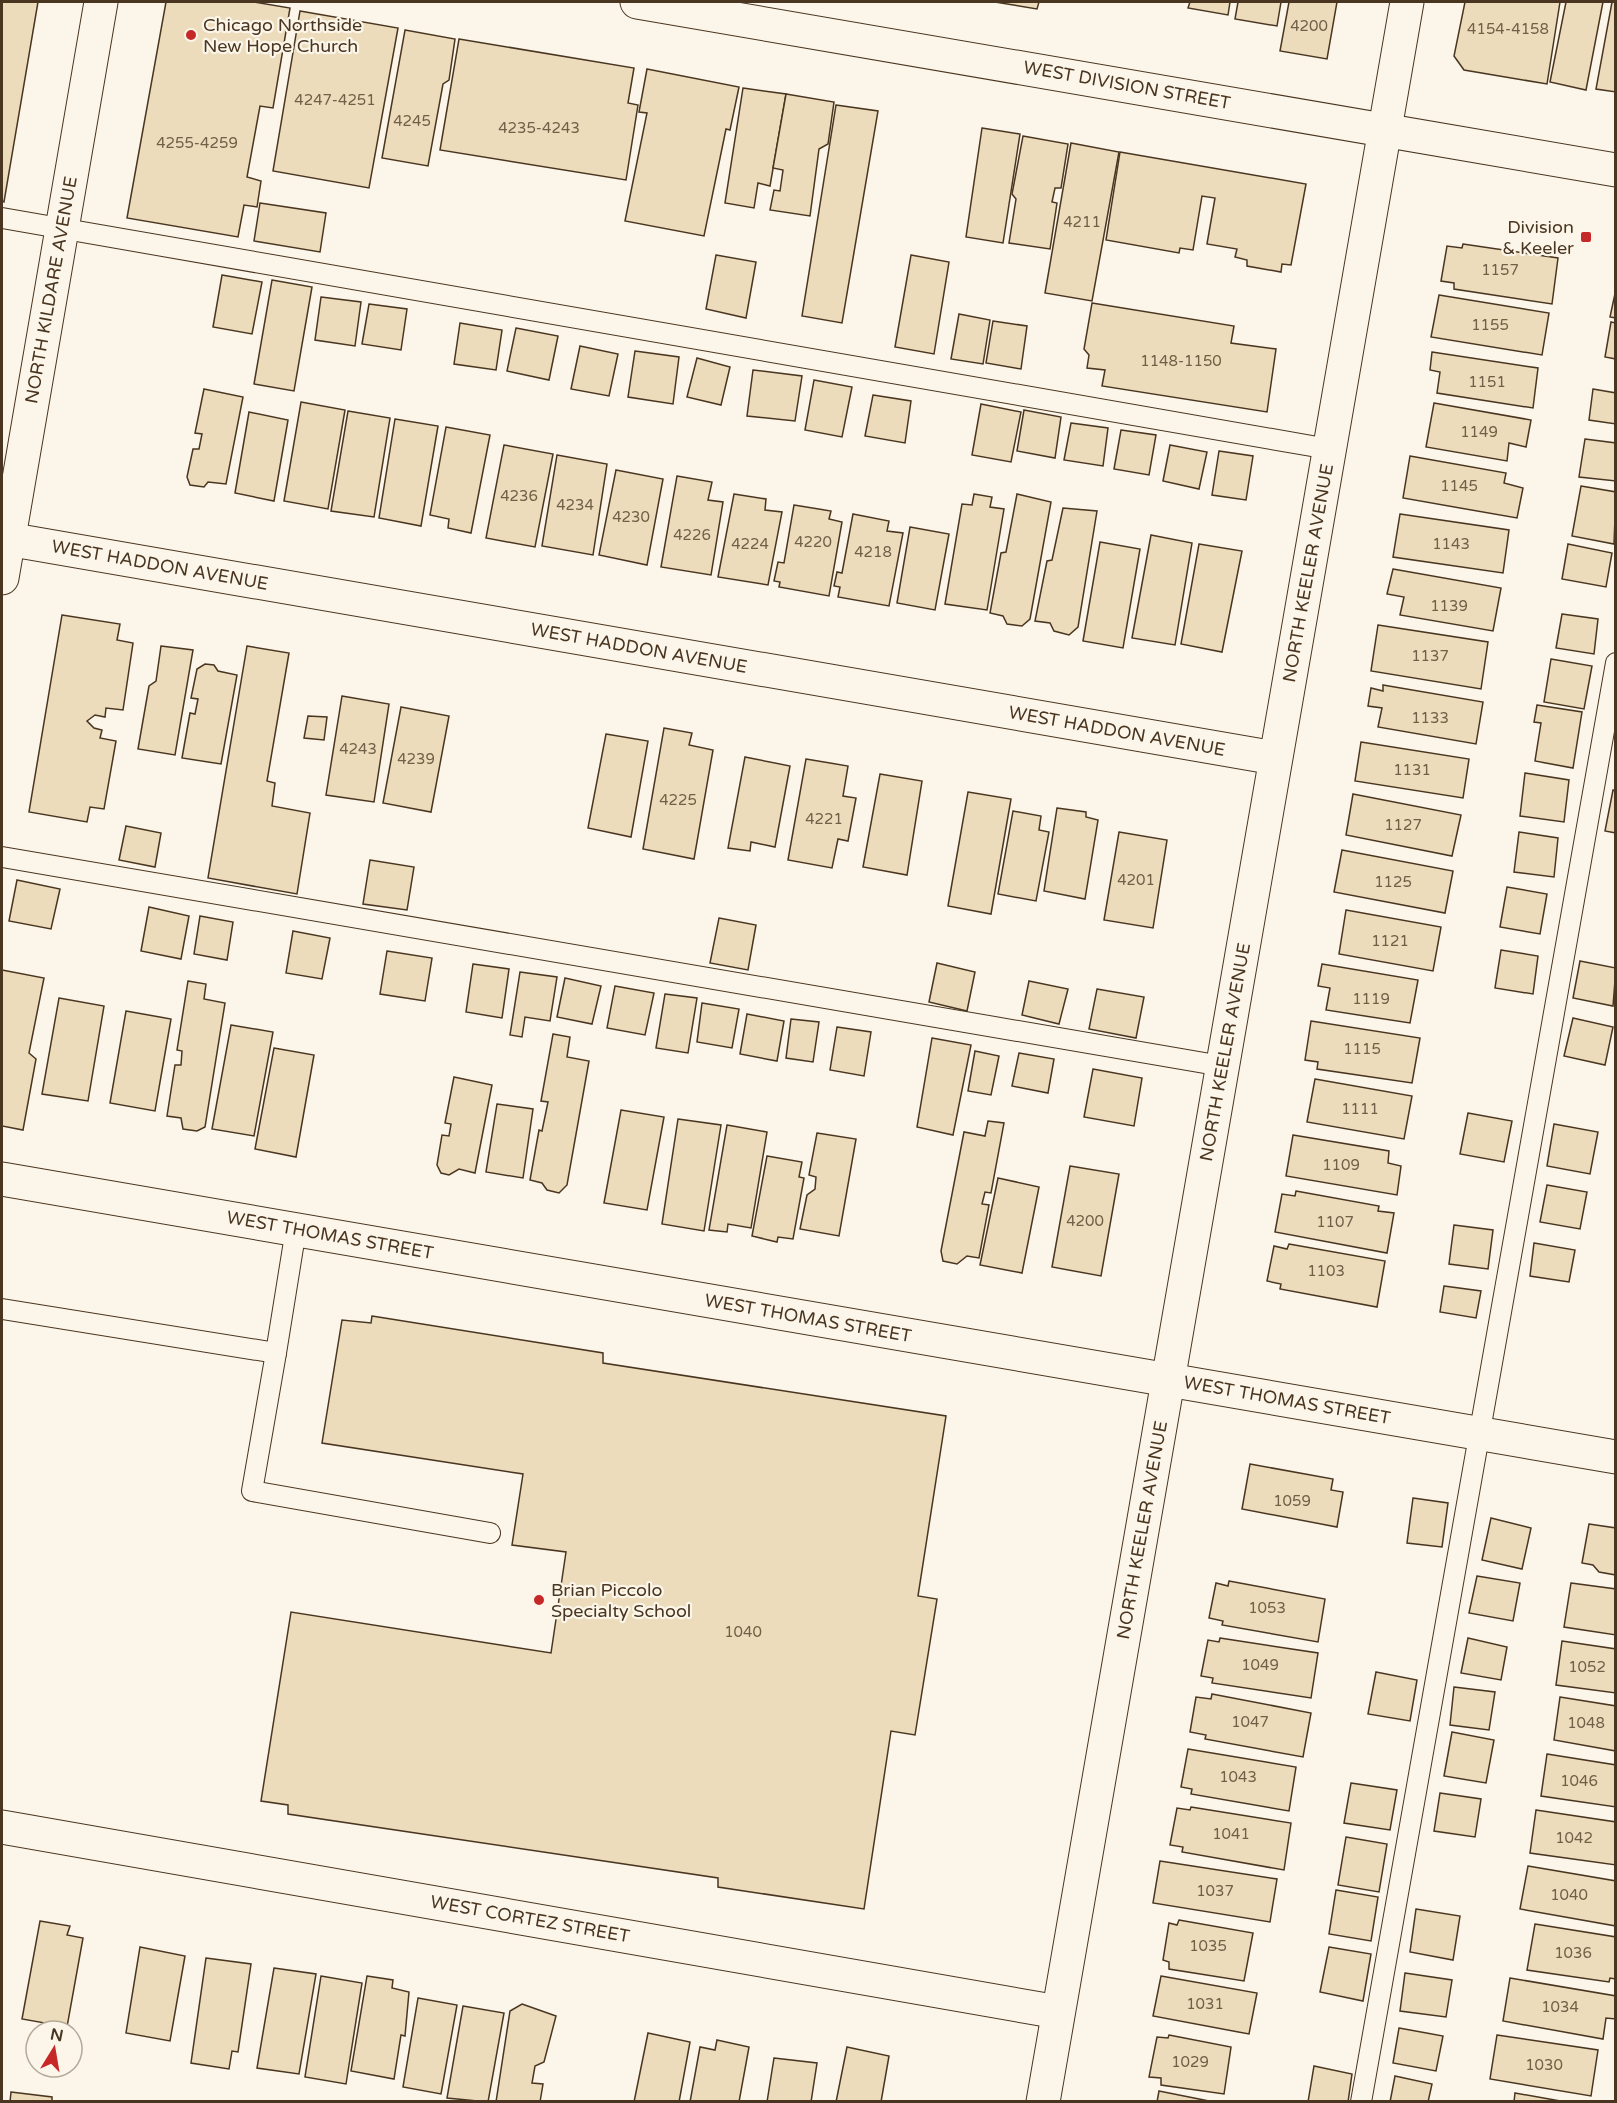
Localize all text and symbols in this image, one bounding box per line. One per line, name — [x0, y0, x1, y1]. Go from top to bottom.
place label: Chicago Northside New Hope Church — [203, 14, 362, 57]
house number: 4200 — [1290, 17, 1328, 35]
house number: 4154-4158 — [1467, 20, 1549, 38]
marker: Chicago Northside New Hope Church — [184, 28, 198, 42]
street label: WEST DIVISION STREET — [1022, 56, 1232, 114]
house number: 4247-4251 — [294, 91, 376, 109]
house number: 4245 — [393, 112, 431, 130]
house number: 4235-4243 — [498, 119, 580, 137]
house number: 4255-4259 — [156, 134, 238, 152]
street label: NORTH KILDARE AVENUE — [20, 175, 82, 405]
house number: 4211 — [1063, 213, 1101, 231]
place label: Division & Keeler — [1502, 216, 1574, 259]
marker: Division & Keeler — [1579, 230, 1593, 244]
house number: 1157 — [1481, 261, 1519, 279]
house number: 1155 — [1471, 316, 1509, 334]
house number: 1148-1150 — [1140, 352, 1222, 370]
house number: 1151 — [1468, 373, 1506, 391]
house number: 1149 — [1460, 423, 1498, 441]
street label: NORTH KEELER AVENUE — [1278, 462, 1338, 684]
house number: 1145 — [1440, 477, 1478, 495]
house number: 4236 — [500, 487, 538, 505]
house number: 4234 — [556, 496, 594, 514]
house number: 4230 — [612, 508, 650, 526]
house number: 4226 — [673, 526, 711, 544]
house number: 4220 — [794, 533, 832, 551]
street label: WEST HADDON AVENUE — [50, 535, 270, 595]
house number: 4224 — [731, 535, 769, 553]
house number: 1143 — [1432, 535, 1470, 553]
house number: 4218 — [854, 543, 892, 561]
house number: 1139 — [1430, 597, 1468, 615]
street label: WEST HADDON AVENUE — [529, 618, 749, 678]
house number: 1137 — [1411, 647, 1449, 665]
street label: WEST HADDON AVENUE — [1007, 701, 1227, 761]
house number: 1133 — [1411, 709, 1449, 727]
house number: 4243 — [339, 740, 377, 758]
house number: 4239 — [397, 750, 435, 768]
house number: 1131 — [1393, 761, 1431, 779]
house number: 4225 — [659, 791, 697, 809]
house number: 4221 — [805, 810, 843, 828]
house number: 1127 — [1384, 816, 1422, 834]
house number: 4201 — [1117, 871, 1155, 889]
house number: 1125 — [1374, 873, 1412, 891]
house number: 1121 — [1371, 932, 1409, 950]
street label: NORTH KEELER AVENUE — [1195, 941, 1255, 1163]
house number: 1119 — [1352, 990, 1390, 1008]
house number: 1115 — [1343, 1040, 1381, 1058]
house number: 1111 — [1341, 1100, 1379, 1118]
house number: 1109 — [1322, 1156, 1360, 1174]
street label: WEST THOMAS STREET — [225, 1206, 435, 1264]
house number: 4200 — [1066, 1212, 1104, 1230]
house number: 1107 — [1316, 1213, 1354, 1231]
house number: 1103 — [1307, 1262, 1345, 1280]
street label: WEST THOMAS STREET — [703, 1289, 913, 1347]
street label: WEST THOMAS STREET — [1182, 1371, 1392, 1429]
street label: NORTH KEELER AVENUE — [1112, 1419, 1172, 1641]
house number: 1059 — [1273, 1492, 1311, 1510]
place label: Brian Piccolo Specialty School — [551, 1579, 691, 1622]
marker: Brian Piccolo Specialty School — [532, 1593, 546, 1607]
house number: 1053 — [1248, 1599, 1286, 1617]
house number: 1040 — [724, 1623, 762, 1641]
house number: 1049 — [1241, 1656, 1279, 1674]
house number: 1052 — [1568, 1658, 1606, 1676]
house number: 1047 — [1231, 1713, 1269, 1731]
house number: 1048 — [1567, 1714, 1605, 1732]
house number: 1043 — [1219, 1768, 1257, 1786]
house number: 1046 — [1560, 1772, 1598, 1790]
house number: 1041 — [1212, 1825, 1250, 1843]
house number: 1042 — [1555, 1829, 1593, 1847]
house number: 1037 — [1196, 1882, 1234, 1900]
house number: 1040 — [1550, 1886, 1588, 1904]
street label: WEST CORTEZ STREET — [429, 1891, 631, 1947]
house number: 1035 — [1189, 1937, 1227, 1955]
house number: 1036 — [1554, 1944, 1592, 1962]
house number: 1031 — [1186, 1995, 1224, 2013]
house number: 1034 — [1541, 1998, 1579, 2016]
north arrow — [24, 2019, 84, 2079]
text: N — [48, 2024, 65, 2046]
house number: 1029 — [1171, 2053, 1209, 2071]
house number: 1030 — [1525, 2056, 1563, 2074]

